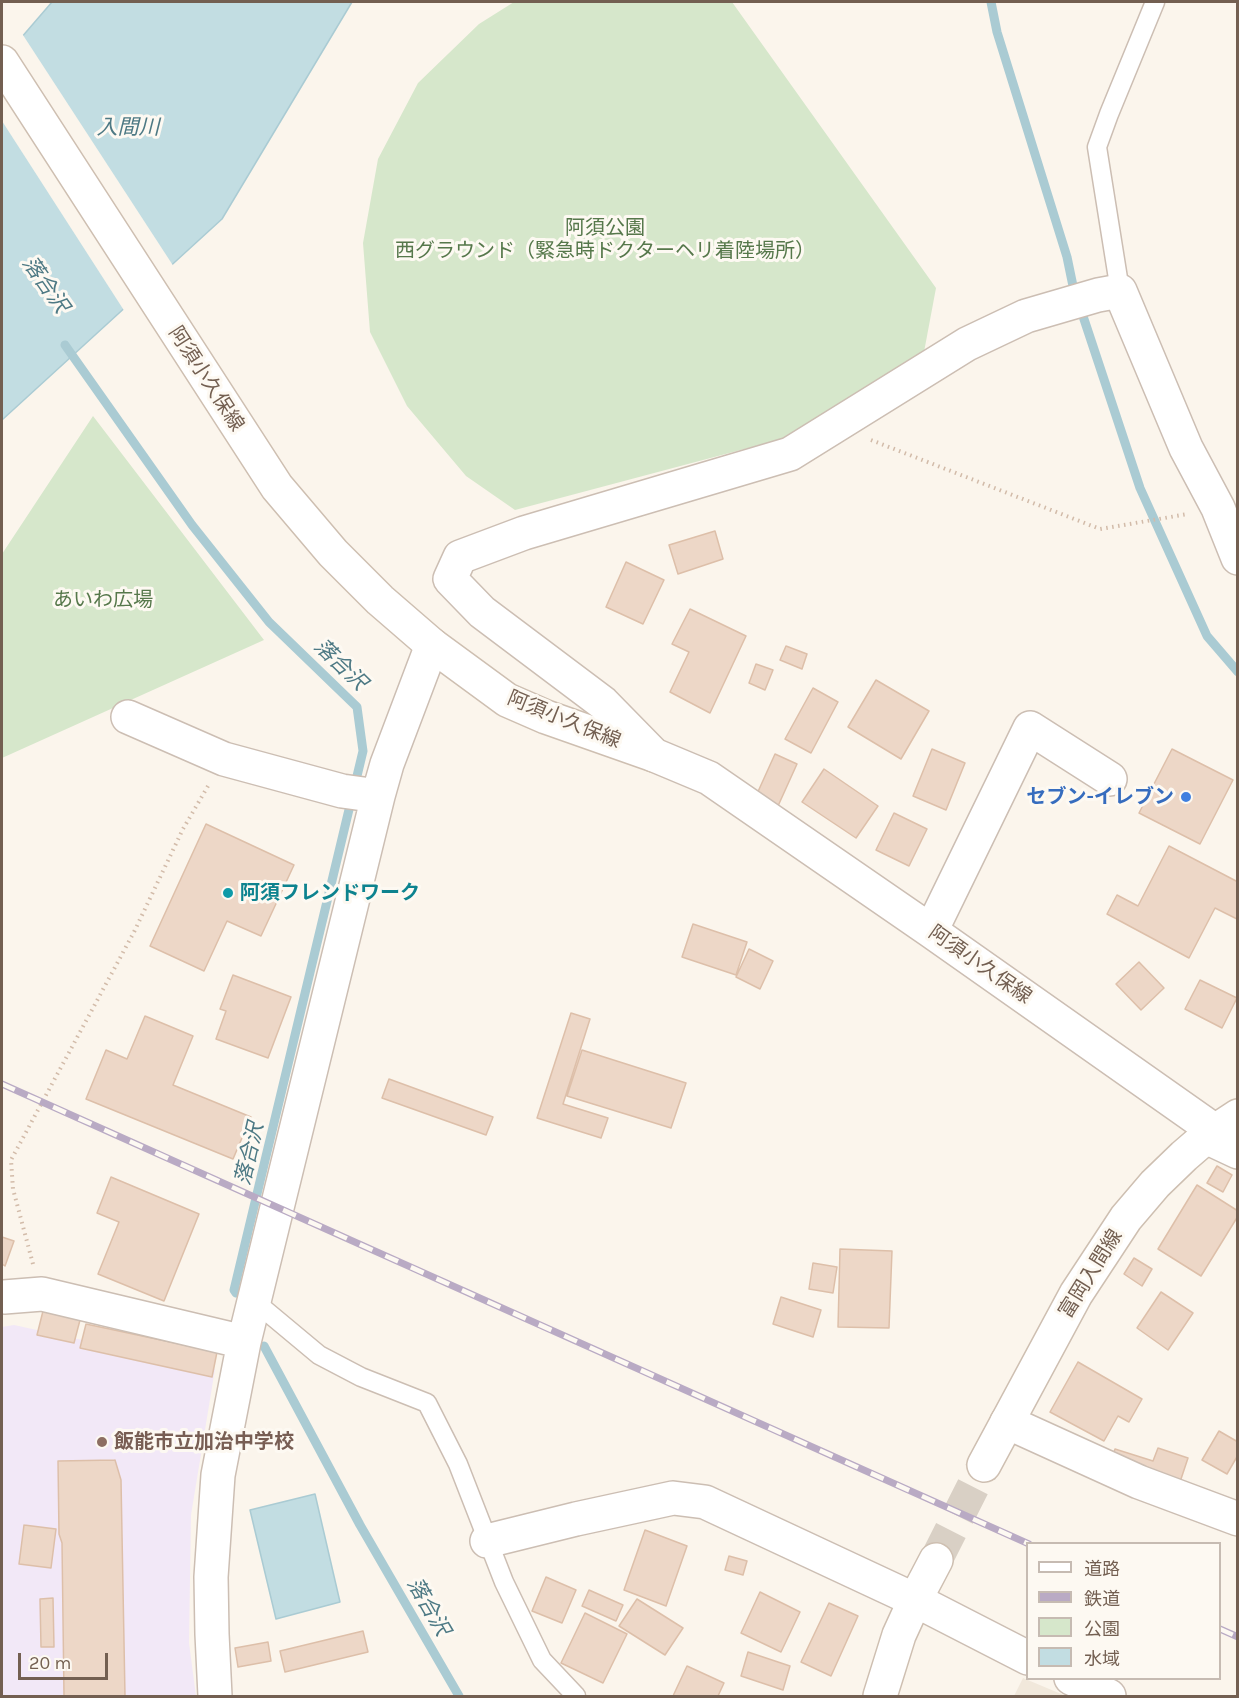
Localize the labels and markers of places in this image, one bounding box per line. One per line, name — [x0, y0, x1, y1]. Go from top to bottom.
place label: セブン-イレブン — [1027, 785, 1174, 809]
marker: セブン-イレブン — [1179, 790, 1193, 804]
place label: 阿須フレンドワーク — [240, 881, 420, 905]
marker: 阿須フレンドワーク — [221, 886, 235, 900]
place label: 飯能市立加治中学校 — [114, 1430, 294, 1454]
marker: 飯能市立加治中学校 — [95, 1435, 109, 1449]

